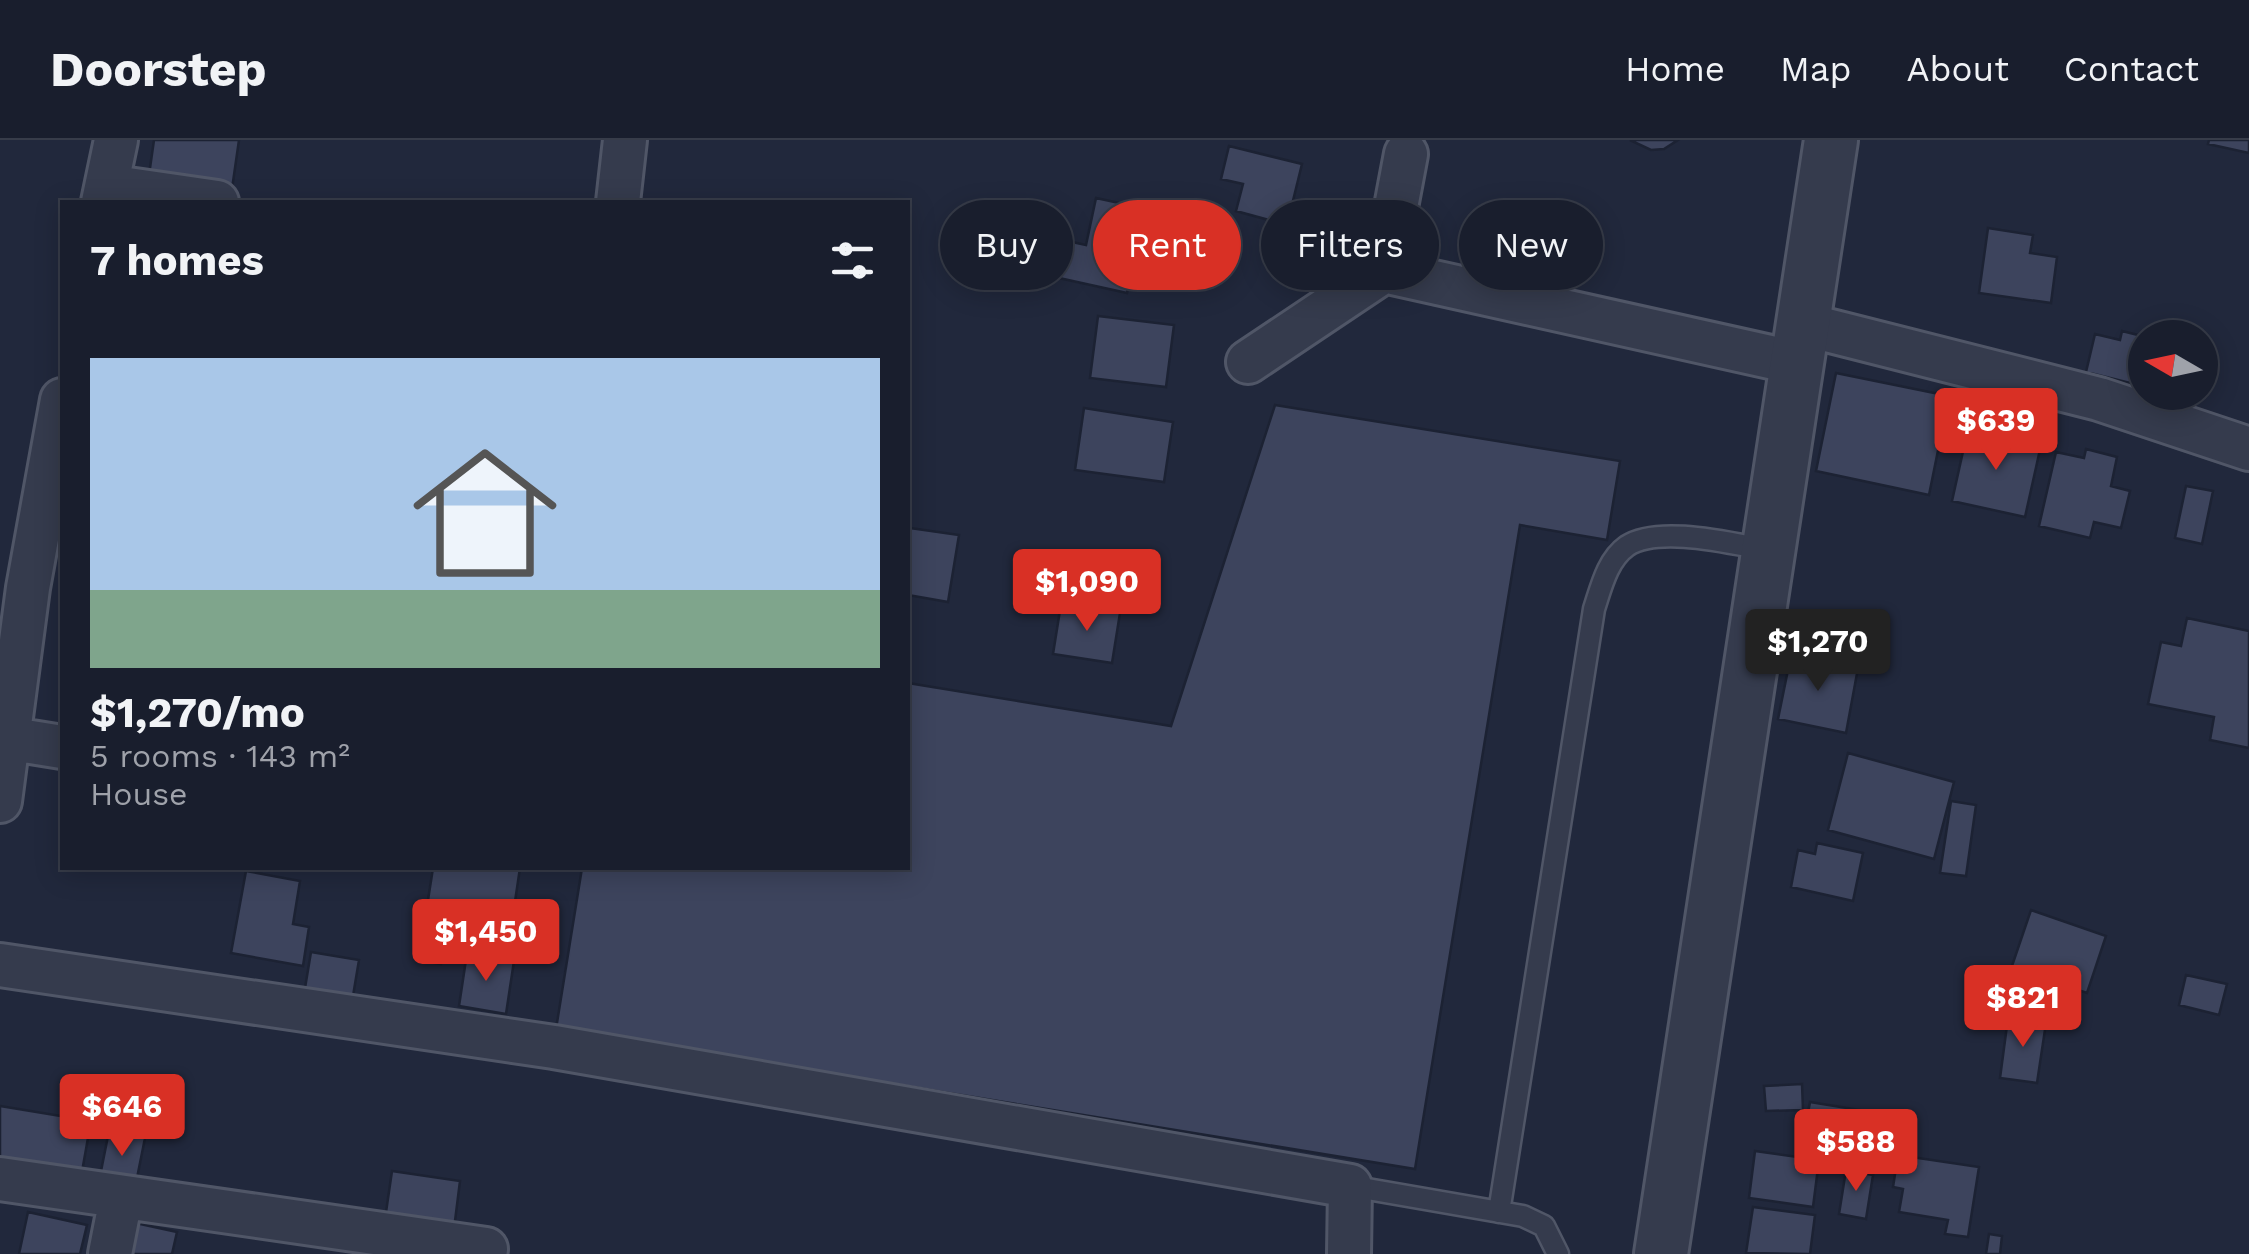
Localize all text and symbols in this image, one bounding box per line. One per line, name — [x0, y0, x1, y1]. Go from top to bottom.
text: Doorstep — [50, 41, 267, 98]
text: Home — [1625, 48, 1725, 90]
text: Map — [1780, 48, 1852, 90]
text: About — [1907, 48, 2009, 90]
text: Contact — [2064, 48, 2199, 90]
chip: Buy — [940, 200, 1073, 290]
chip: Rent — [1093, 200, 1241, 290]
chip: Filters — [1261, 200, 1439, 290]
chip: New — [1459, 200, 1603, 290]
icon: filters — [825, 233, 880, 288]
text: 7 homes — [90, 236, 264, 285]
north arrow — [2128, 320, 2218, 410]
map controls — [2128, 320, 2218, 410]
pin: $639 — [1937, 388, 2055, 473]
text: $639 — [1957, 401, 2035, 439]
icon: home — [395, 423, 575, 603]
pin: $1,090 — [1006, 549, 1168, 634]
text: $1,090 — [1035, 562, 1139, 600]
pin: $1,270 — [1737, 609, 1899, 694]
text: $1,270 — [1767, 622, 1869, 660]
text: $1,270/mo — [90, 688, 305, 737]
text: 5 rooms · 143 m² — [90, 737, 350, 775]
text: House — [90, 775, 188, 813]
pin: $1,450 — [405, 899, 567, 984]
text: $1,450 — [434, 912, 538, 950]
pin: $821 — [1964, 965, 2082, 1050]
text: $821 — [1986, 978, 2060, 1016]
pin: $646 — [63, 1074, 181, 1159]
text: $646 — [82, 1087, 162, 1125]
pin: $588 — [1797, 1109, 1915, 1194]
text: $588 — [1816, 1122, 1896, 1160]

